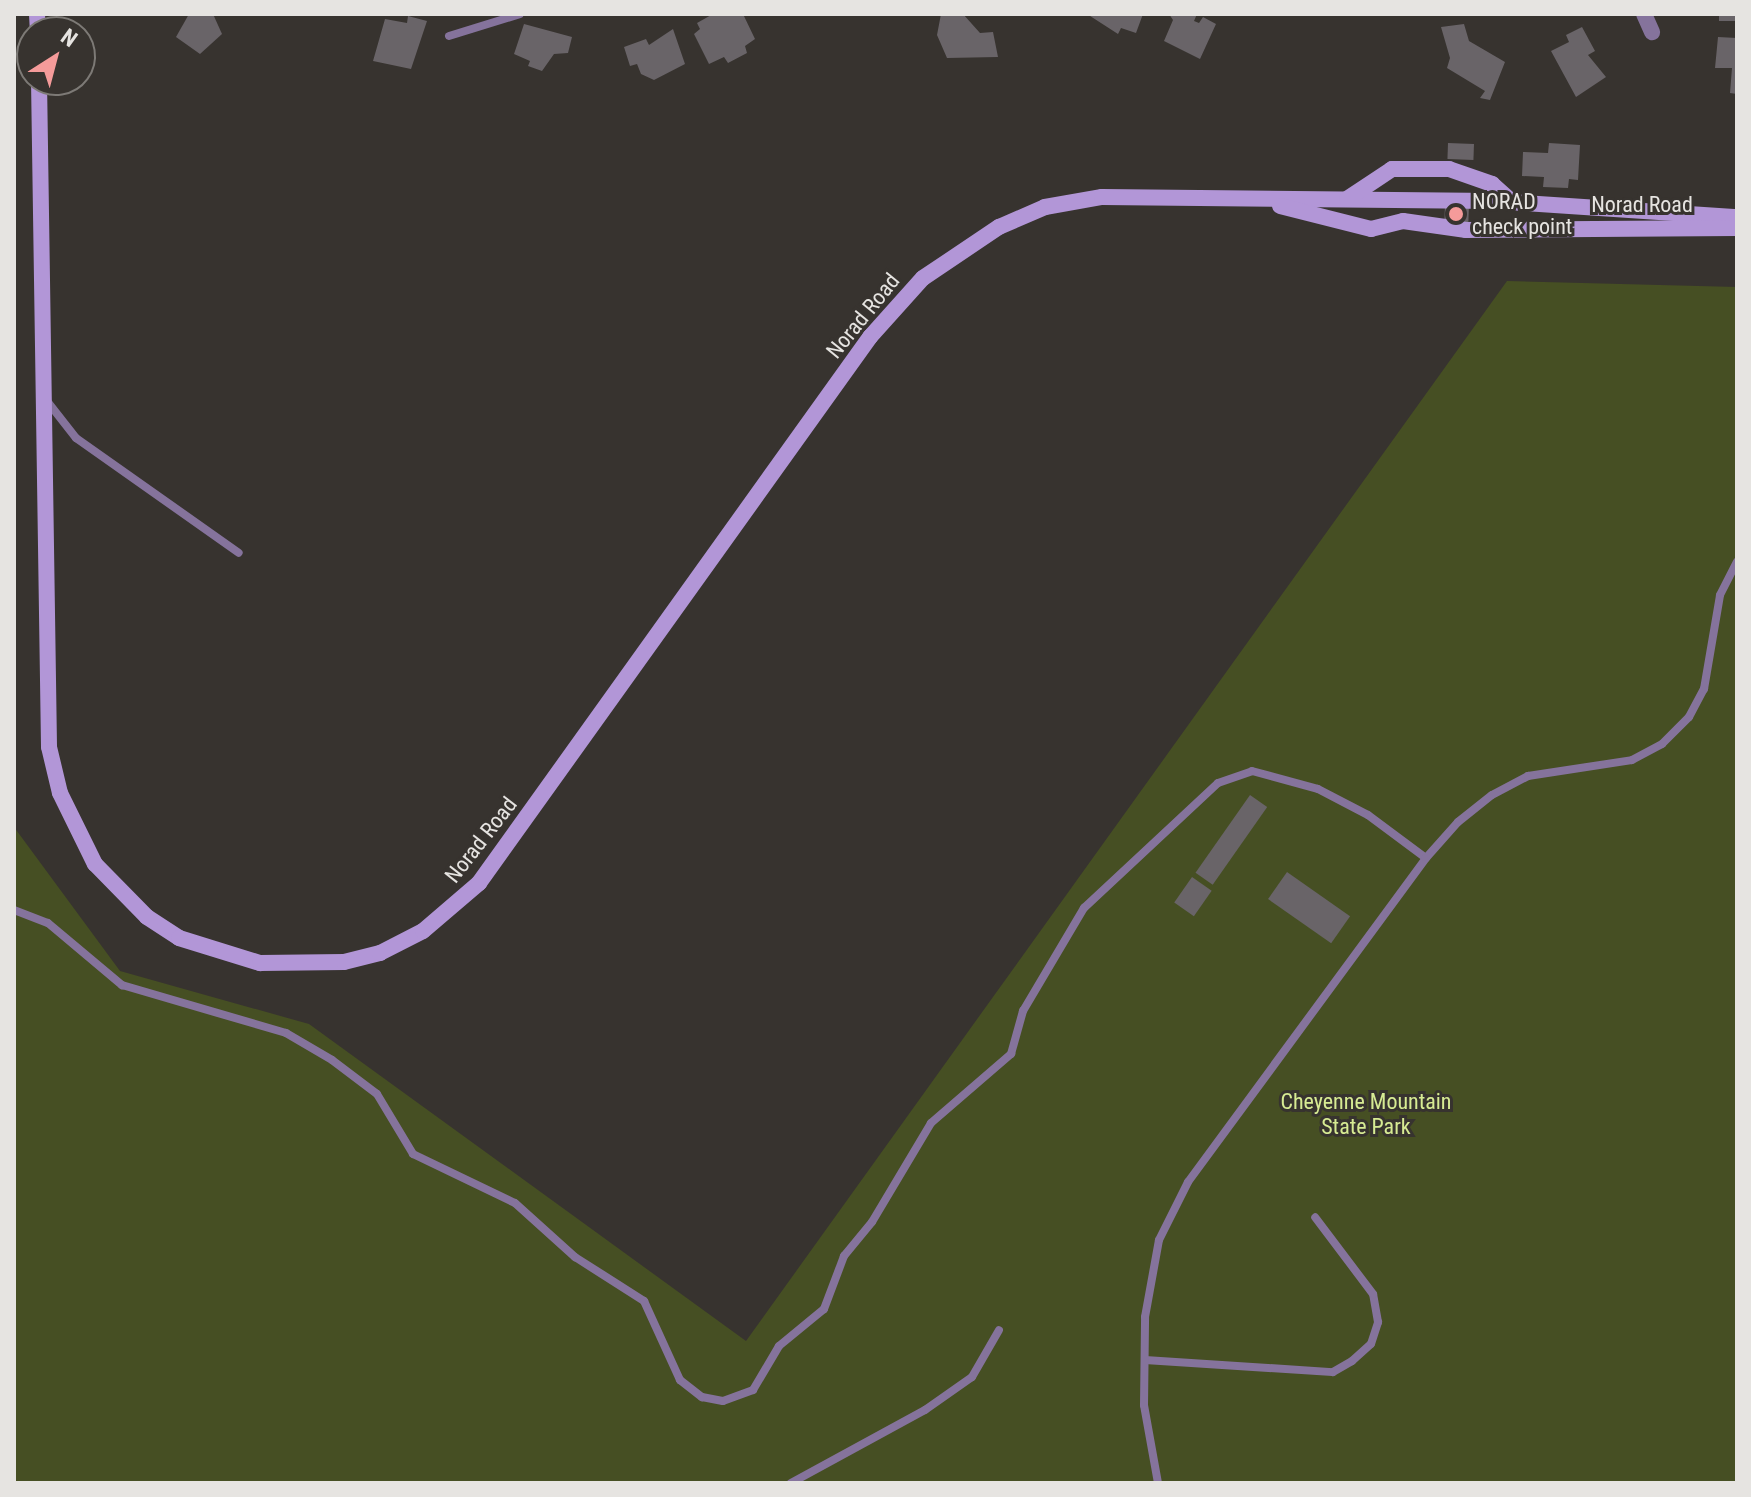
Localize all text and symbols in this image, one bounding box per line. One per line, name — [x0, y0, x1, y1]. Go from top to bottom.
north arrow — [16, 16, 96, 96]
text: N — [56, 24, 82, 52]
place label: NORAD check point — [1472, 188, 1572, 240]
street label: Norad Road — [1591, 192, 1693, 218]
marker: NORAD check point — [1447, 205, 1465, 223]
street label: Norad Road — [821, 268, 905, 364]
street label: Norad Road — [439, 792, 523, 888]
park label: Cheyenne Mountain State Park — [1281, 1088, 1451, 1140]

